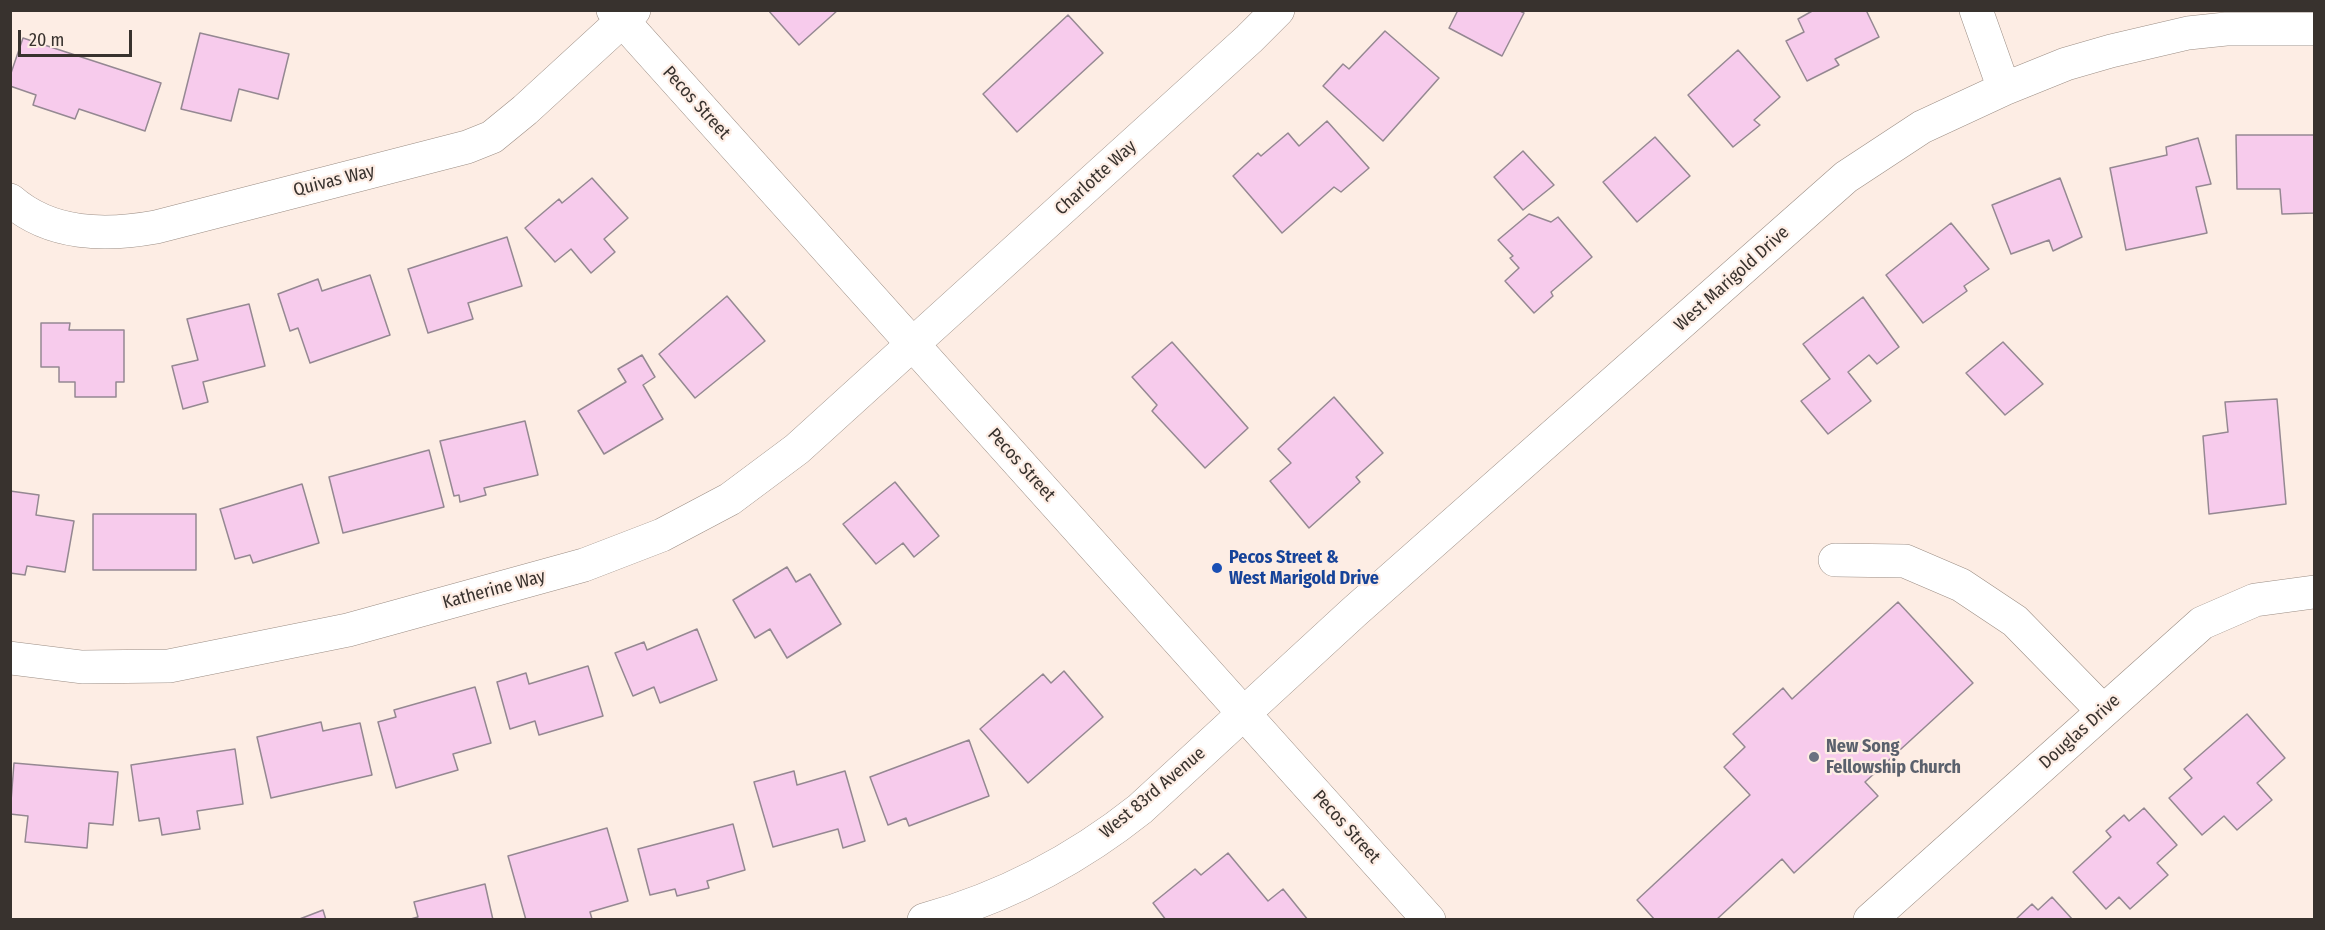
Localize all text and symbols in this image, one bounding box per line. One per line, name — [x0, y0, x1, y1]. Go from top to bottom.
scale bar — [21, 18, 135, 56]
text: 20 m — [29, 29, 64, 51]
street label: Pecos Street — [658, 62, 734, 144]
street label: Charlotte Way — [1051, 136, 1141, 220]
street label: Quivas Way — [291, 160, 377, 202]
street label: West Marigold Drive — [1670, 222, 1794, 336]
street label: Pecos Street — [983, 424, 1059, 506]
place label: Pecos Street & West Marigold Drive — [1229, 547, 1379, 590]
marker: Pecos Street & West Marigold Drive — [1210, 561, 1224, 575]
street label: Katherine Way — [440, 566, 548, 614]
street label: Douglas Drive — [2035, 690, 2125, 774]
place label: New Song Fellowship Church — [1826, 736, 1961, 778]
street label: West 83rd Avenue — [1096, 743, 1210, 843]
marker: New Song Fellowship Church — [1807, 750, 1821, 764]
street label: Pecos Street — [1308, 786, 1384, 868]

